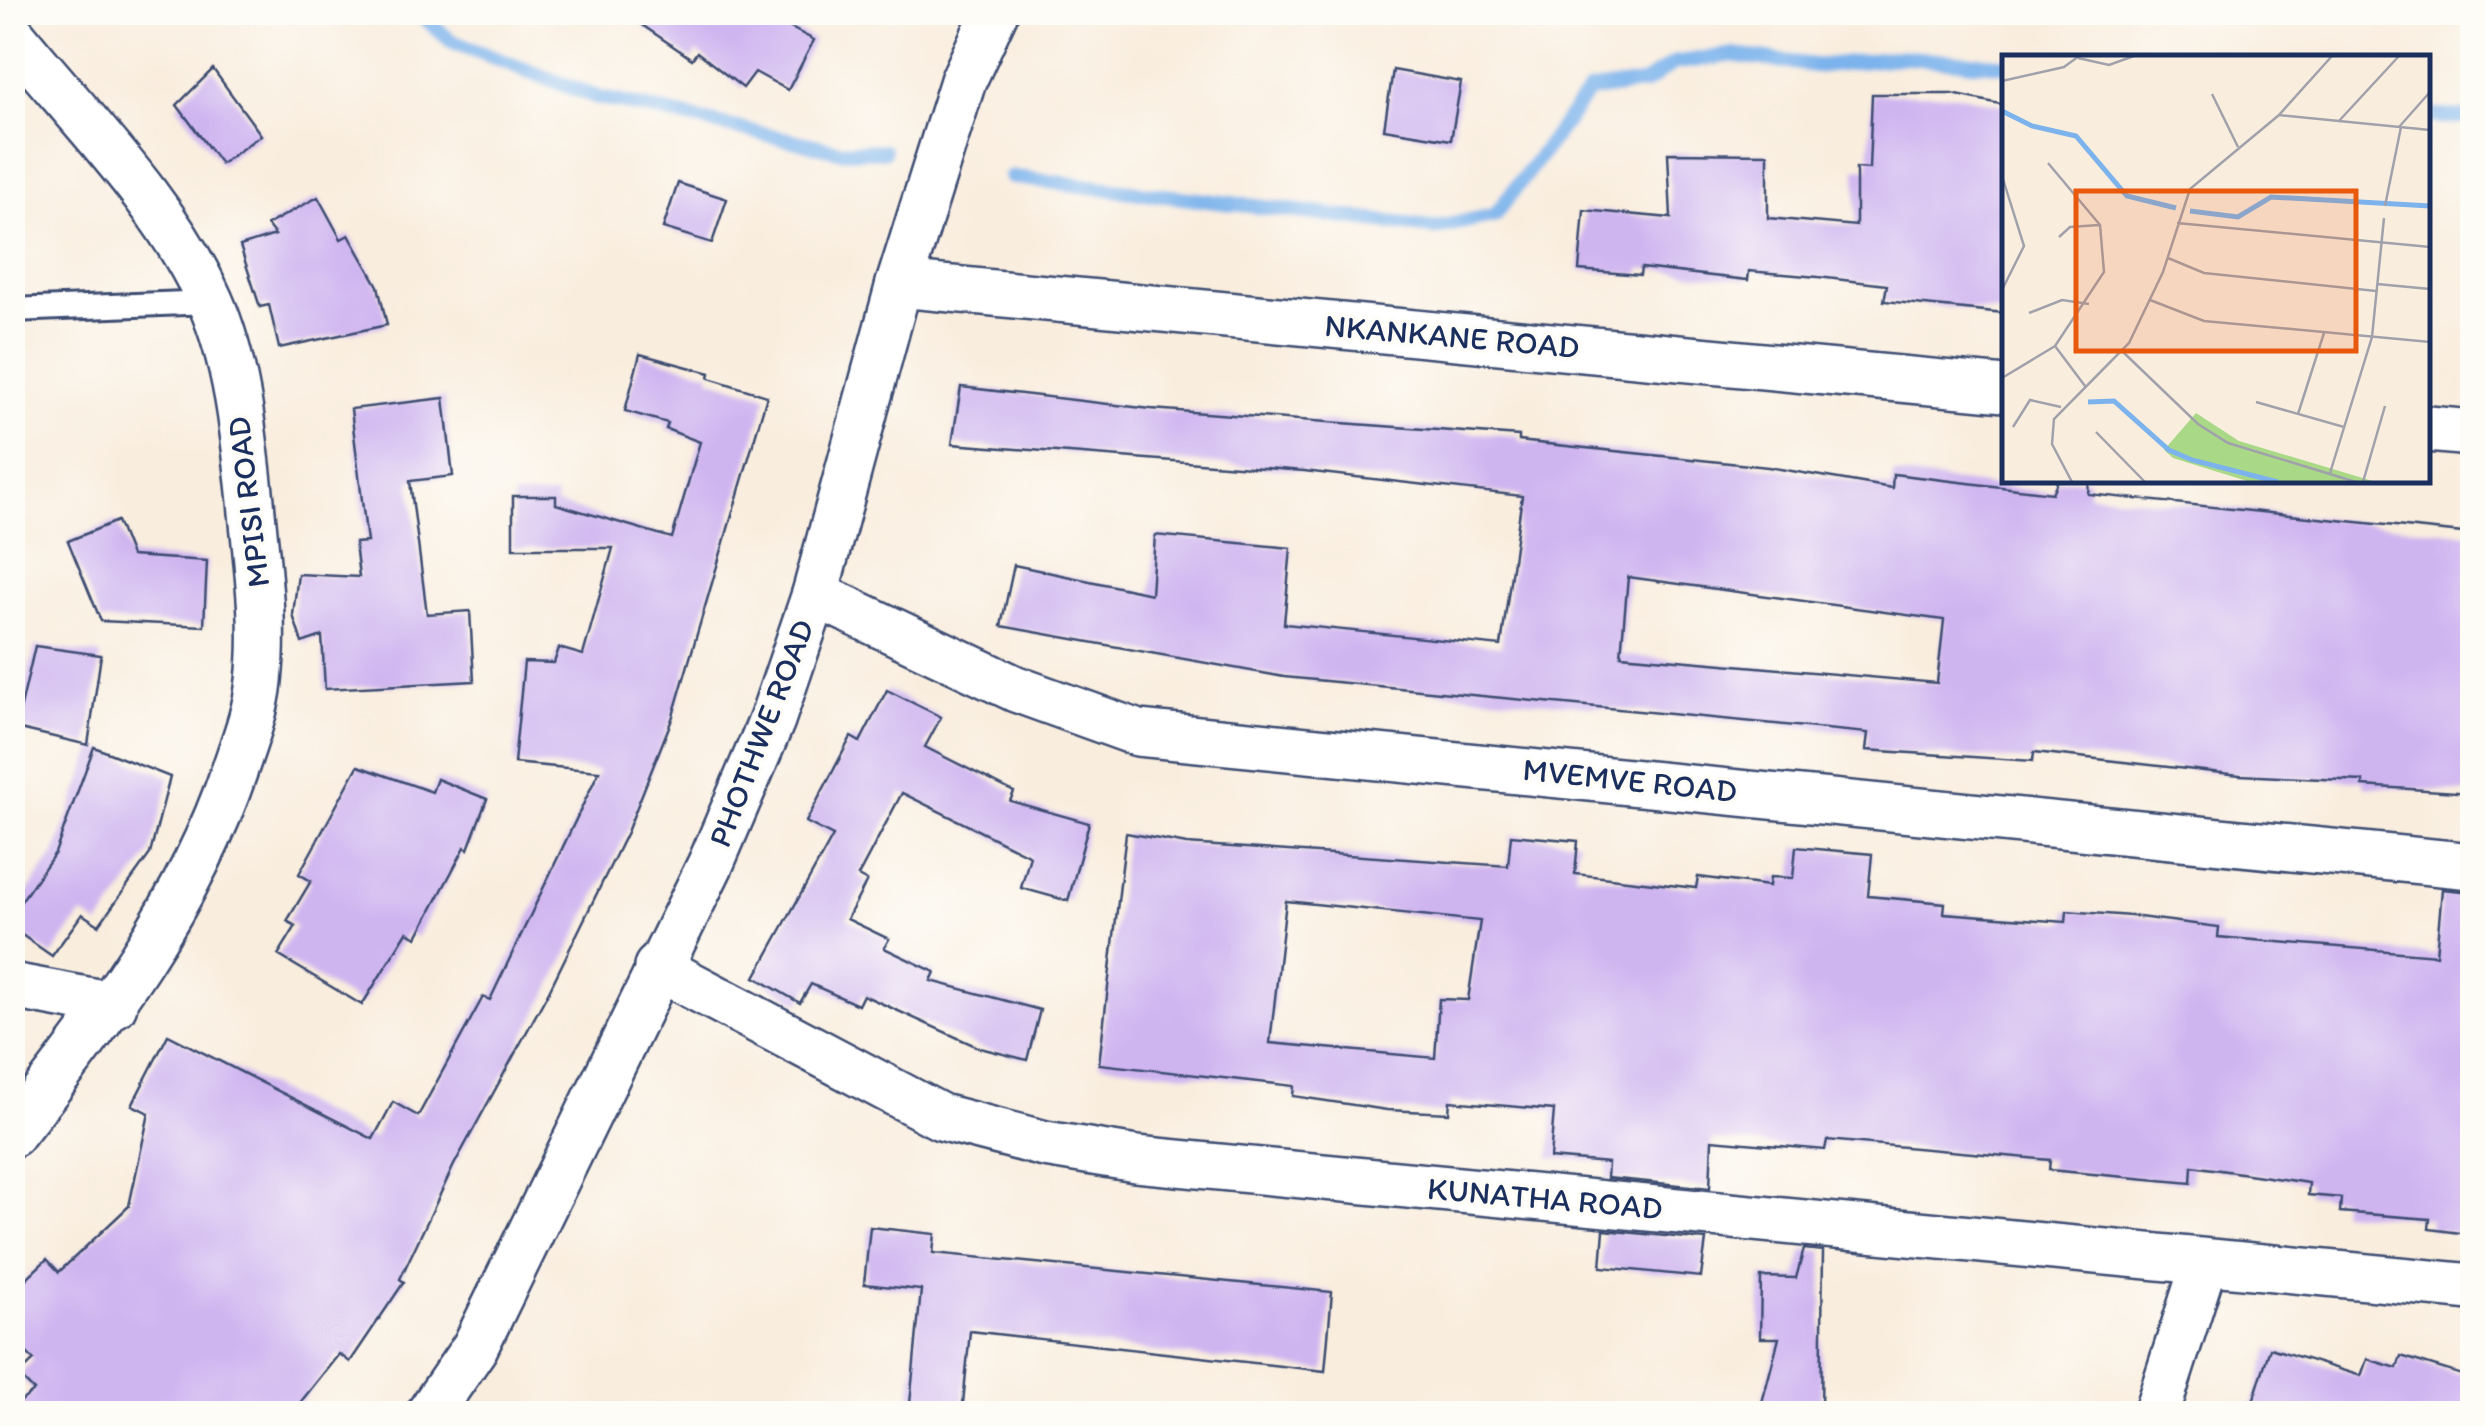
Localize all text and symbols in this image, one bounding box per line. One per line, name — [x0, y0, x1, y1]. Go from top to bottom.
inset map — [2002, 55, 2430, 482]
street label: NKANKANE ROAD — [1323, 306, 1581, 366]
street label: MPISI ROAD — [219, 414, 277, 590]
street label: PHOTHWE ROAD — [700, 614, 822, 852]
street label: MVEMVE ROAD — [1521, 750, 1739, 810]
street label: KUNATHA ROAD — [1426, 1169, 1664, 1227]

